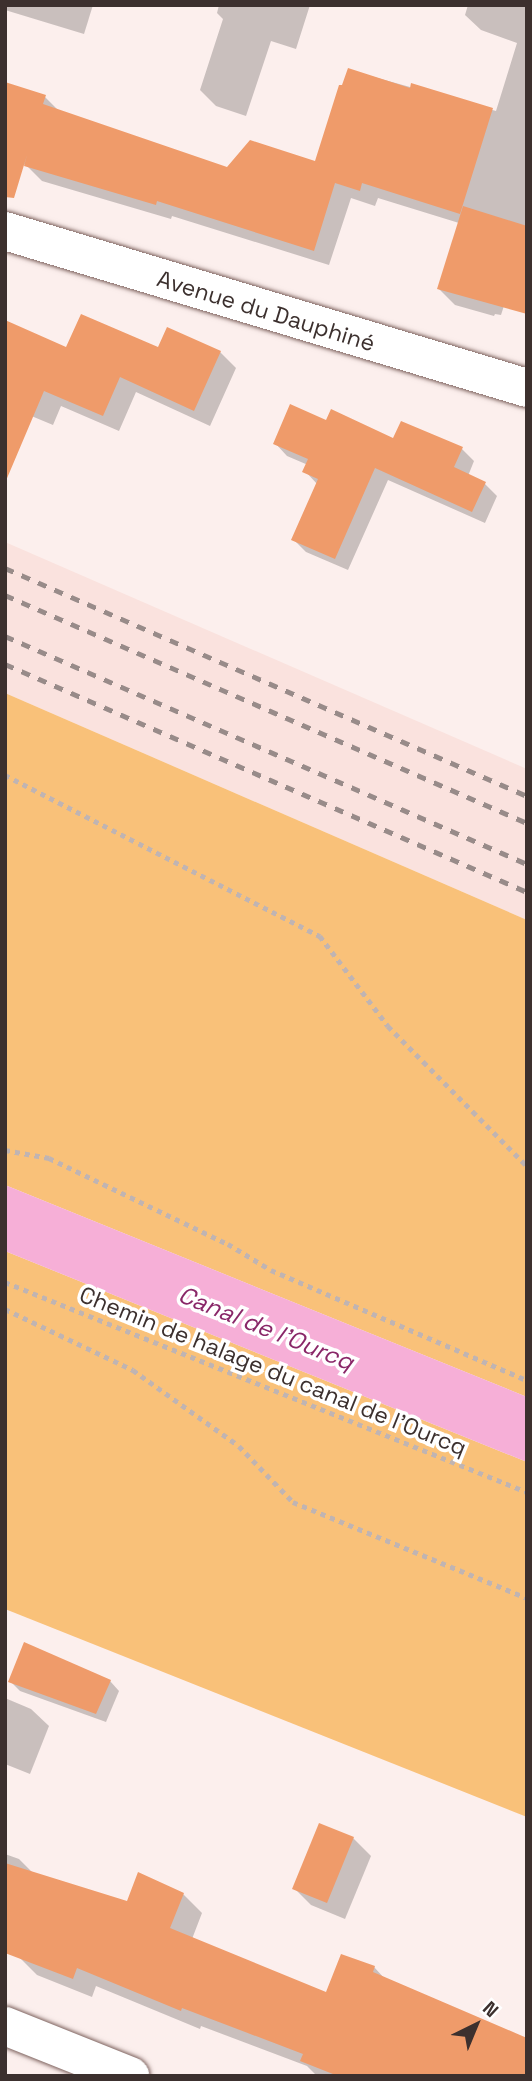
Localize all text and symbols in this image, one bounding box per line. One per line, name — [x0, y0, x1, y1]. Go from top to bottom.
street label: Avenue du Dauphiné — [154, 265, 378, 357]
street label: Chemin de halage du canal de l'Ourcq — [75, 1280, 471, 1462]
water label: Canal de l'Ourcq — [174, 1280, 358, 1376]
north arrow — [441, 1990, 511, 2060]
text: N — [477, 1996, 504, 2023]

